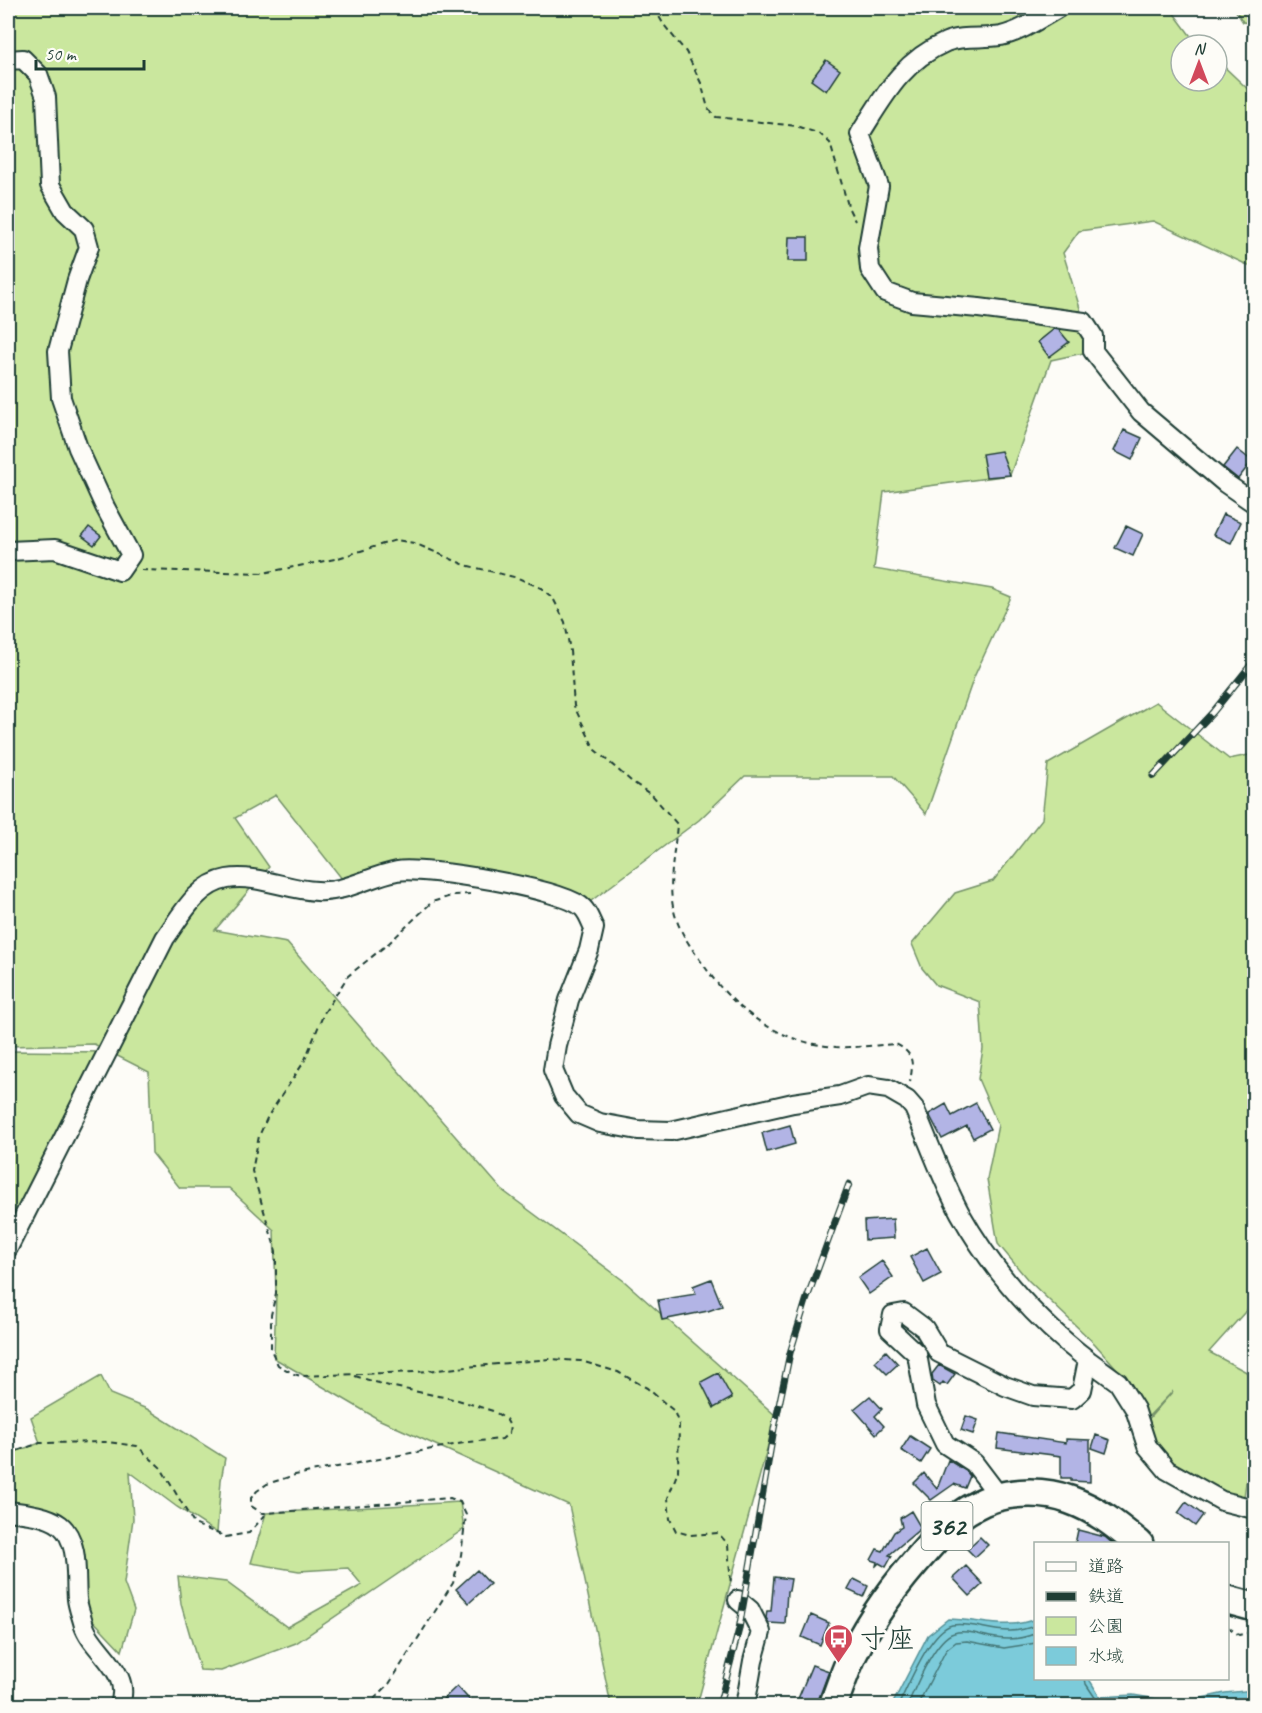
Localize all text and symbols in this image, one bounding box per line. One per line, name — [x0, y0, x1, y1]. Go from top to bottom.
scale bar — [36, 33, 144, 71]
north arrow — [1169, 33, 1229, 93]
text: N — [1194, 39, 1207, 59]
text: 50 m — [45, 43, 78, 65]
road number: 362 — [922, 1502, 972, 1550]
legend — [1034, 1542, 1229, 1680]
text: 道路 — [1088, 1555, 1124, 1577]
text: 鉄道 — [1088, 1585, 1124, 1607]
text: 公園 — [1088, 1615, 1124, 1637]
place label: 寸座 — [859, 1621, 915, 1656]
bus stop icon: 寸座 — [822, 1622, 854, 1664]
text: 水域 — [1088, 1645, 1124, 1667]

